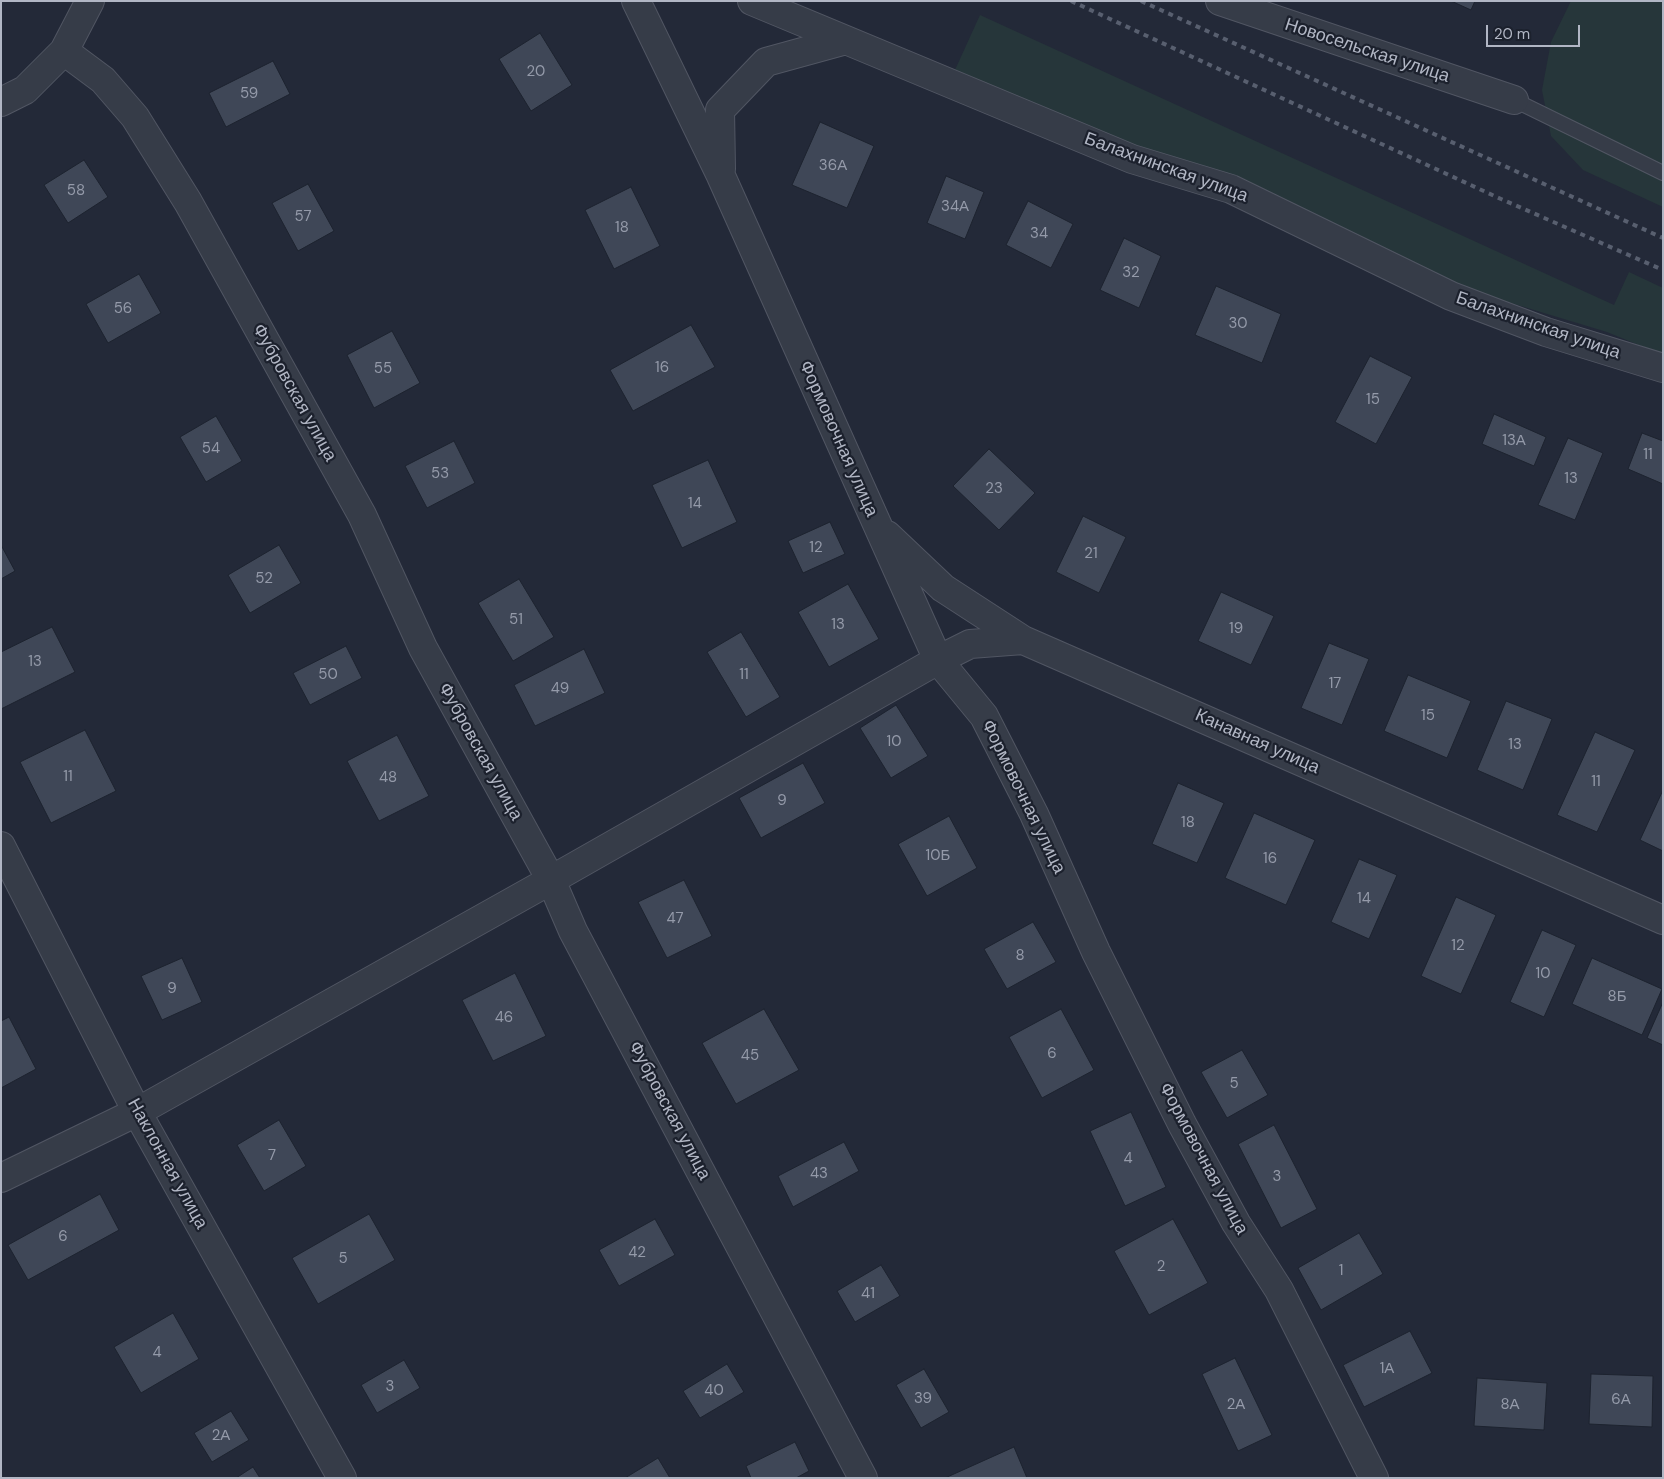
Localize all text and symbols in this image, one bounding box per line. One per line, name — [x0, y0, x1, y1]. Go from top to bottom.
street label: Новосельская улица — [1282, 14, 1452, 88]
scale bar — [1489, 15, 1583, 47]
text: 20 m — [1494, 24, 1530, 44]
house number: 20 — [527, 63, 545, 81]
house number: 59 — [240, 85, 258, 103]
street label: Балахнинская улица — [1081, 128, 1251, 208]
house number: 36А — [819, 157, 847, 175]
house number: 58 — [67, 182, 85, 200]
house number: 34А — [941, 198, 969, 216]
house number: 57 — [295, 208, 311, 226]
house number: 18 — [615, 219, 629, 237]
house number: 34 — [1030, 225, 1048, 243]
house number: 32 — [1122, 264, 1140, 282]
street label: Балахнинская улица — [1453, 288, 1623, 364]
house number: 56 — [114, 300, 132, 318]
house number: 30 — [1228, 315, 1248, 333]
street label: Фубровская улица — [247, 320, 341, 466]
street label: Формовочная улица — [794, 358, 882, 520]
house number: 16 — [655, 359, 669, 377]
house number: 55 — [374, 360, 392, 378]
house number: 15 — [1366, 391, 1380, 409]
house number: 13А — [1502, 432, 1526, 450]
house number: 54 — [202, 440, 220, 458]
house number: 11 — [1643, 446, 1653, 464]
house number: 53 — [431, 465, 449, 483]
house number: 13 — [1564, 470, 1578, 488]
house number: 23 — [985, 480, 1003, 498]
house number: 14 — [688, 495, 702, 513]
house number: 12 — [809, 539, 823, 557]
house number: 21 — [1084, 545, 1098, 563]
house number: 52 — [255, 570, 273, 588]
house number: 51 — [509, 611, 523, 629]
house number: 13 — [831, 616, 845, 634]
house number: 19 — [1229, 620, 1243, 638]
house number: 13 — [28, 653, 42, 671]
house number: 50 — [318, 666, 338, 684]
house number: 11 — [739, 666, 749, 684]
house number: 17 — [1329, 675, 1341, 693]
street label: Фубровская улица — [433, 679, 527, 825]
house number: 49 — [551, 680, 569, 698]
street label: Канавная улица — [1191, 705, 1323, 779]
house number: 15 — [1421, 707, 1435, 725]
street label: Формовочная улица — [976, 717, 1070, 877]
house number: 10 — [887, 733, 901, 751]
house number: 13 — [1508, 736, 1522, 754]
house number: 11 — [63, 768, 73, 786]
house number: 48 — [379, 769, 397, 787]
house number: 11 — [1591, 773, 1601, 791]
house number: 9 — [777, 792, 787, 810]
house number: 18 — [1181, 814, 1195, 832]
house number: 10Б — [926, 847, 950, 865]
house number: 16 — [1263, 850, 1277, 868]
house number: 14 — [1357, 890, 1371, 908]
house number: 47 — [666, 910, 684, 928]
house number: 12 — [1451, 937, 1465, 955]
house number: 8 — [1015, 947, 1025, 965]
house number: 10 — [1536, 965, 1550, 983]
house number: 9 — [167, 980, 177, 998]
house number: 8Б — [1608, 988, 1626, 1006]
house number: 46 — [495, 1009, 513, 1027]
street label: Фубровская улица — [623, 1038, 715, 1184]
house number: 6 — [1047, 1045, 1057, 1063]
house number: 45 — [741, 1047, 759, 1065]
house number: 5 — [1229, 1075, 1239, 1093]
street label: Формовочная улица — [1154, 1080, 1252, 1238]
street label: Наклонная улица — [122, 1095, 212, 1233]
house number: 7 — [268, 1147, 276, 1165]
house number: 4 — [1123, 1150, 1133, 1168]
house number: 43 — [810, 1165, 828, 1183]
house number: 3 — [1273, 1168, 1281, 1186]
house number: 6 — [58, 1228, 68, 1246]
house number: 42 — [628, 1244, 646, 1262]
house number: 5 — [338, 1250, 348, 1268]
house number: 2 — [1157, 1258, 1165, 1276]
house number: 1 — [1339, 1262, 1343, 1280]
house number: 41 — [861, 1285, 875, 1303]
house number: 4 — [152, 1344, 162, 1362]
house number: 1А — [1380, 1360, 1394, 1378]
house number: 3 — [386, 1378, 394, 1396]
house number: 40 — [704, 1382, 724, 1400]
house number: 39 — [914, 1390, 932, 1408]
house number: 6А — [1611, 1391, 1631, 1409]
house number: 2А — [1227, 1396, 1245, 1414]
house number: 8А — [1500, 1396, 1520, 1414]
house number: 2А — [212, 1427, 230, 1445]

